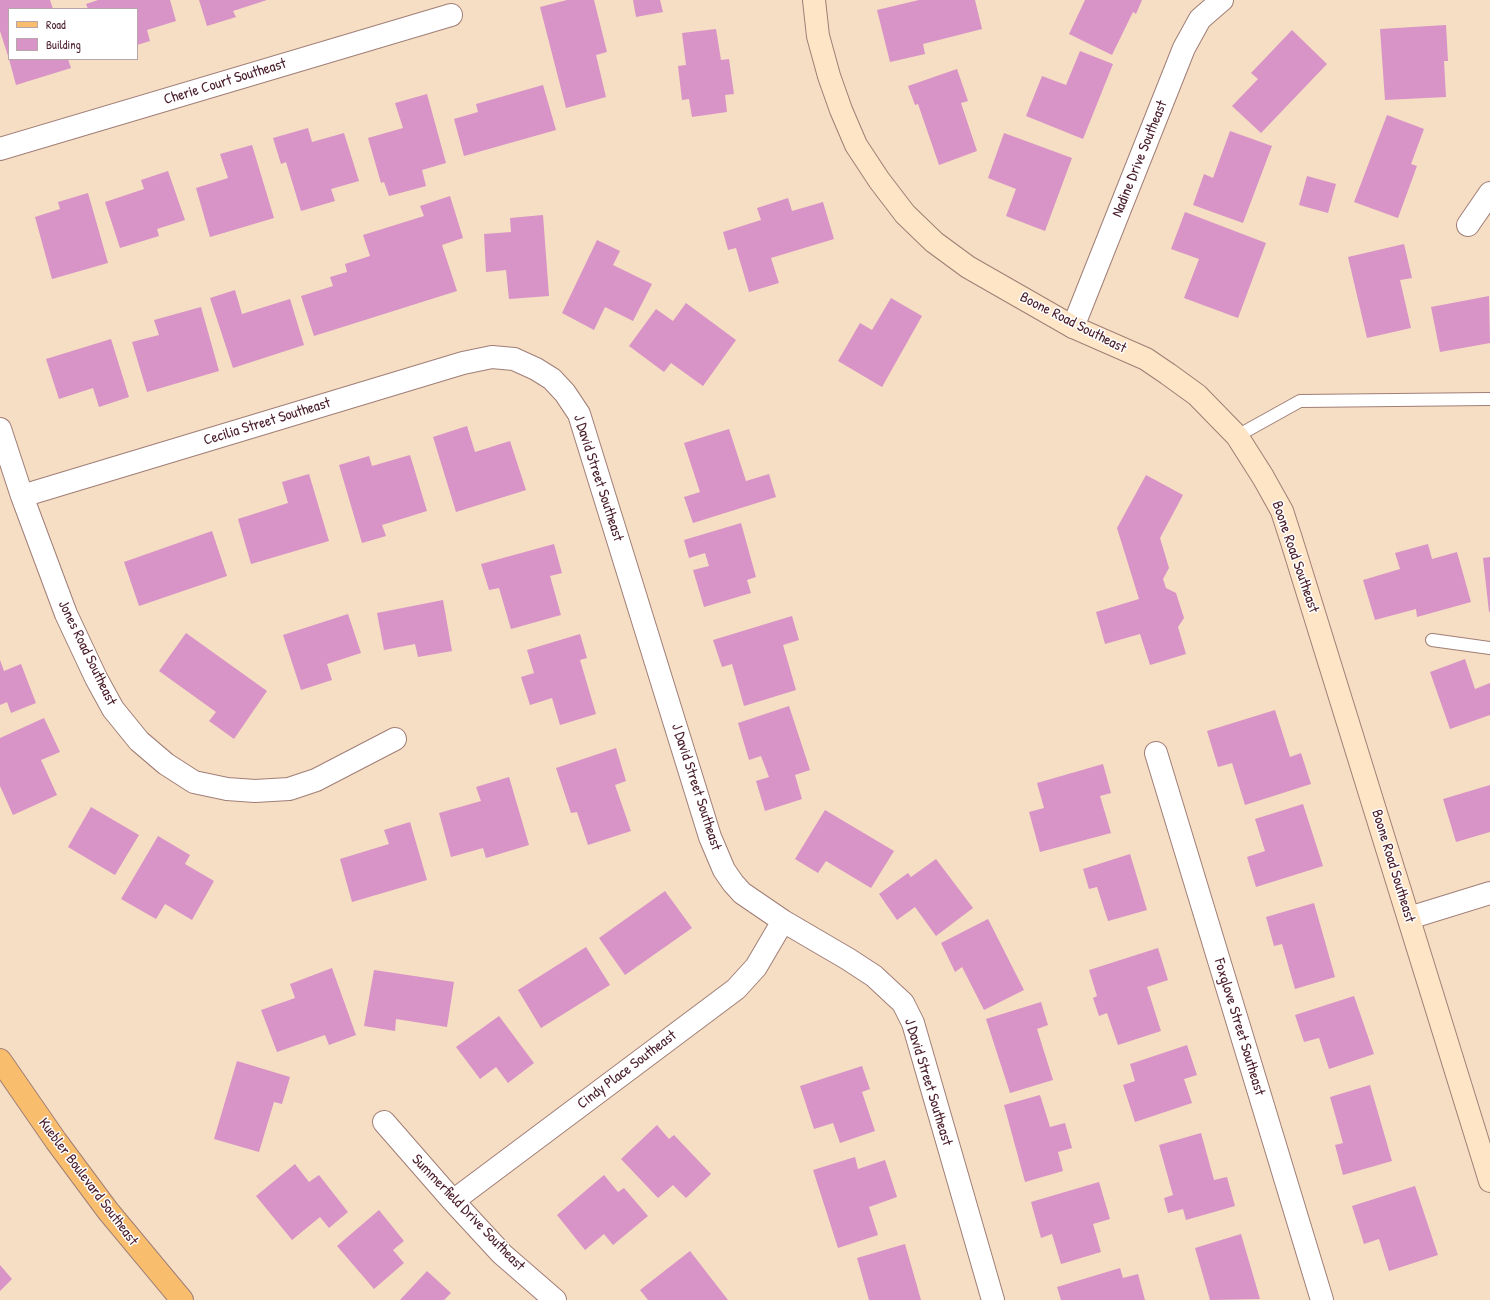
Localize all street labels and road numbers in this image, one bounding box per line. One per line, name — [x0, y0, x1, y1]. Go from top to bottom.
street label: Cherie Court Southeast — [162, 55, 288, 109]
street label: Nadine Drive Southeast — [1108, 98, 1172, 220]
street label: Boone Road Southeast — [1017, 288, 1129, 358]
street label: Cecilia Street Southeast — [201, 394, 333, 450]
street label: J David Street Southeast — [569, 412, 627, 544]
street label: Boone Road Southeast — [1267, 499, 1323, 615]
street label: Jones Road Southeast — [54, 597, 120, 709]
street label: J David Street Southeast — [667, 721, 725, 853]
street label: Boone Road Southeast — [1367, 807, 1419, 925]
street label: Foxglove Street Southeast — [1210, 956, 1268, 1098]
street label: J David Street Southeast — [900, 1016, 956, 1148]
street label: Cindy Place Southeast — [574, 1027, 680, 1113]
street label: Kuebler Boulevard Southeast — [34, 1115, 142, 1249]
street label: Summerfield Drive Southeast — [408, 1151, 528, 1275]

